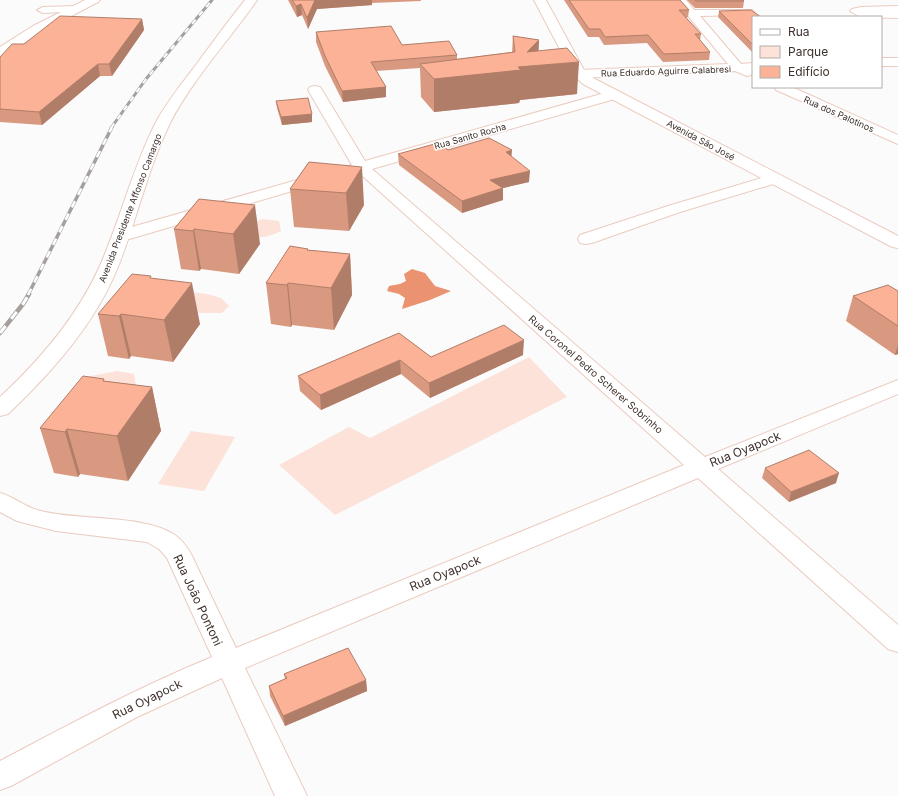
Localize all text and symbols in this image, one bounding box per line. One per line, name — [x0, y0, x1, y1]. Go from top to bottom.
legend — [752, 16, 882, 88]
text: Rua — [788, 24, 810, 39]
text: Parque — [788, 44, 828, 59]
street label: Rua Eduardo Aguirre Calabresi — [601, 63, 731, 79]
text: Edifício — [788, 64, 830, 79]
street label: Rua dos Palotinos — [802, 94, 876, 135]
street label: Avenida São José — [665, 117, 737, 163]
street label: Rua Sanito Rocha — [433, 120, 507, 152]
street label: Avenida Presidente Affonso Camargo — [96, 132, 164, 284]
street label: Rua Coronel Pedro Scherer Sobrinho — [526, 312, 666, 436]
street label: Rua Oyapock — [707, 428, 783, 470]
street label: Rua João Pontoni — [170, 552, 226, 648]
street label: Rua Oyapock — [407, 552, 483, 594]
street label: Rua Oyapock — [110, 676, 185, 722]

